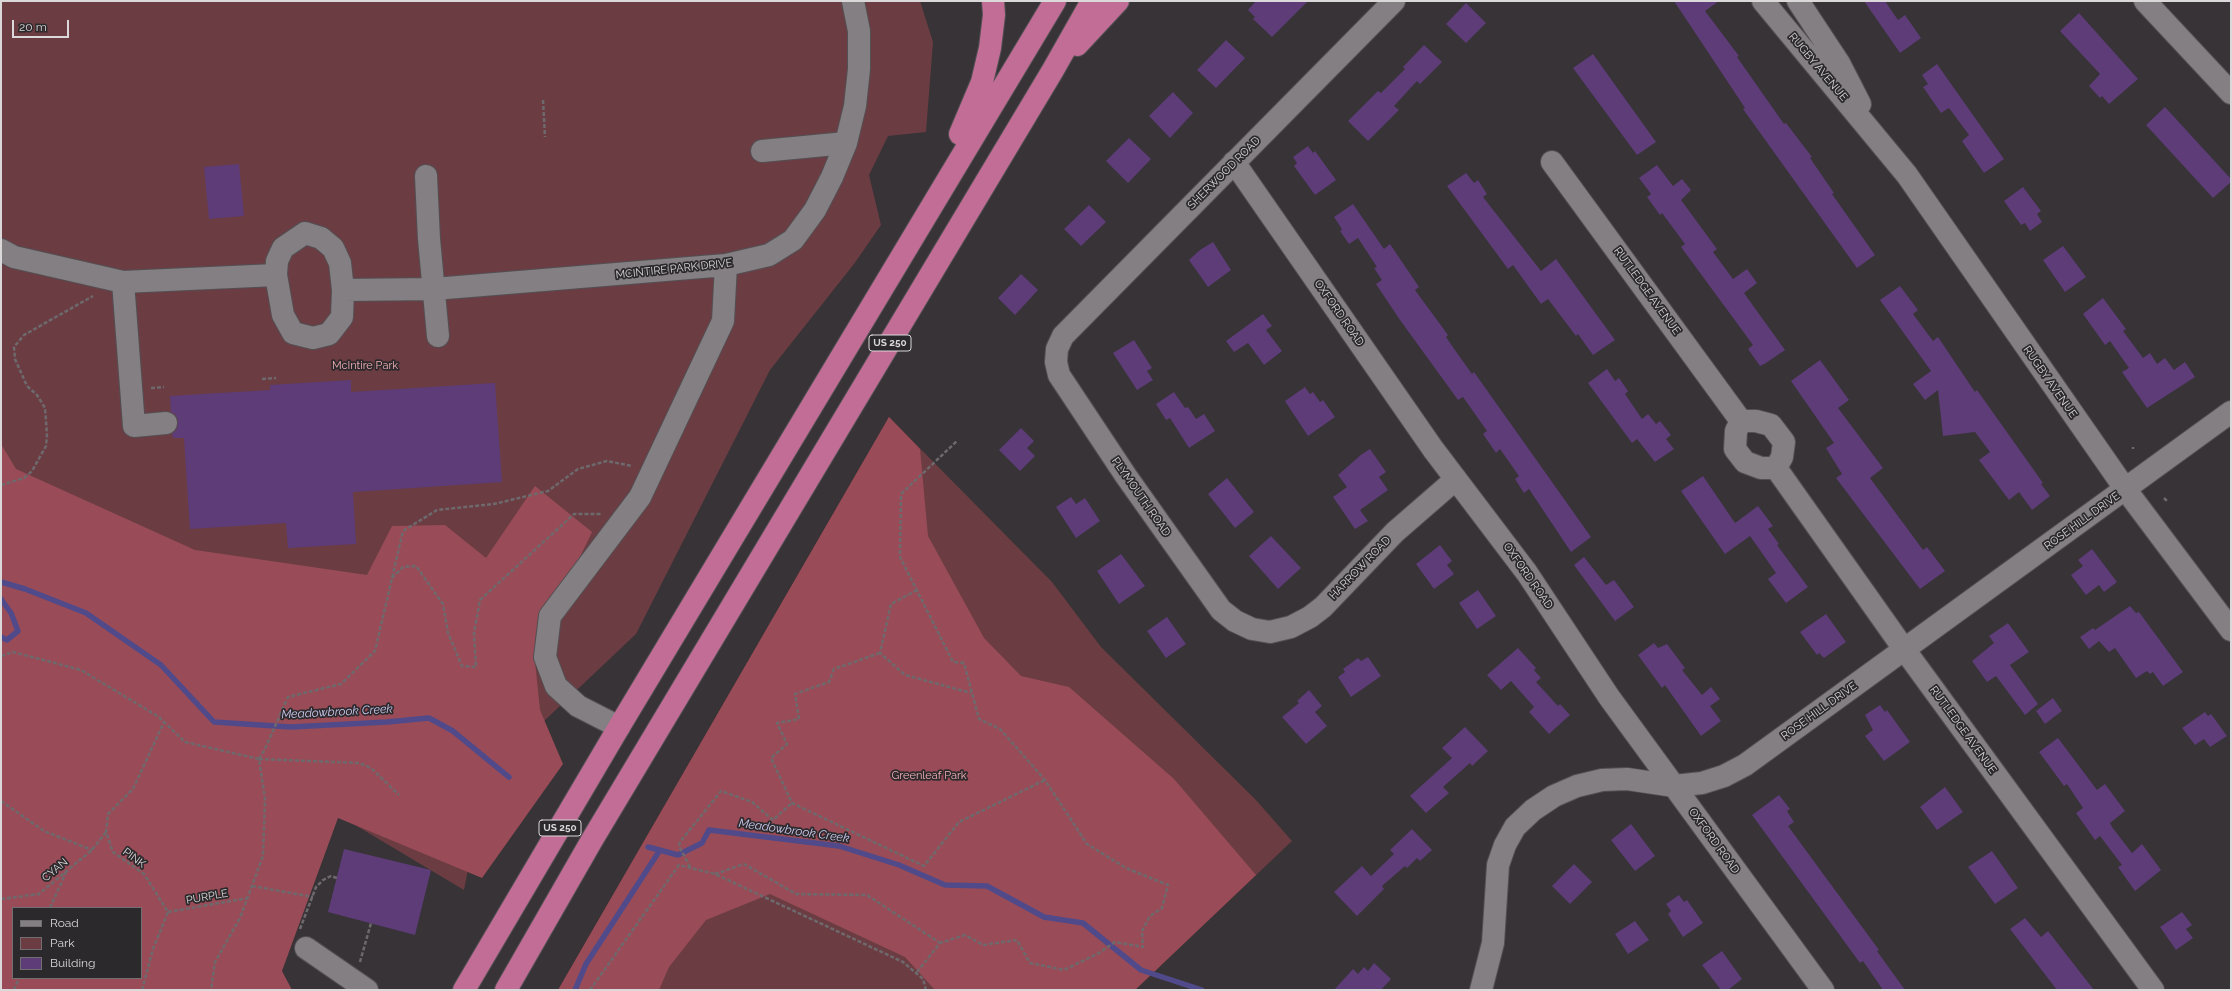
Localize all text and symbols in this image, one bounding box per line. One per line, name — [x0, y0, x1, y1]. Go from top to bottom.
scale bar — [14, 12, 71, 38]
text: 20 m — [19, 20, 47, 34]
street label: RUGBY AVENUE — [1786, 30, 1850, 104]
street label: SHERWOOD ROAD — [1185, 134, 1263, 212]
street label: RUTLEDGE AVENUE — [1611, 245, 1683, 337]
street label: MCINTIRE PARK DRIVE — [615, 256, 733, 282]
street label: OXFORD ROAD — [1311, 277, 1367, 349]
road number: US 250 — [869, 335, 911, 351]
street label: RUGBY AVENUE — [2020, 343, 2080, 421]
park label: McIntire Park — [332, 359, 398, 373]
street label: PLYMOUTH ROAD — [1109, 455, 1173, 539]
street label: ROSE HILL DRIVE — [2042, 489, 2122, 553]
street label: HARROW ROAD — [1327, 534, 1393, 602]
street label: OXFORD ROAD — [1500, 540, 1556, 612]
street label: ROSE HILL DRIVE — [1779, 679, 1859, 743]
street label: RUTLEDGE AVENUE — [1927, 684, 1999, 776]
water label: Meadowbrook Creek — [281, 702, 393, 722]
park label: Greenleaf Park — [891, 769, 967, 783]
street label: OXFORD ROAD — [1686, 806, 1742, 876]
water label: Meadowbrook Creek — [738, 816, 850, 846]
road number: US 250 — [539, 820, 581, 836]
street label: PINK — [120, 845, 148, 871]
street label: CYAN — [39, 855, 71, 885]
street label: PURPLE — [185, 887, 229, 907]
legend — [12, 907, 142, 979]
text: Road — [50, 916, 79, 930]
text: Park — [50, 936, 75, 950]
text: Building — [50, 956, 96, 970]

